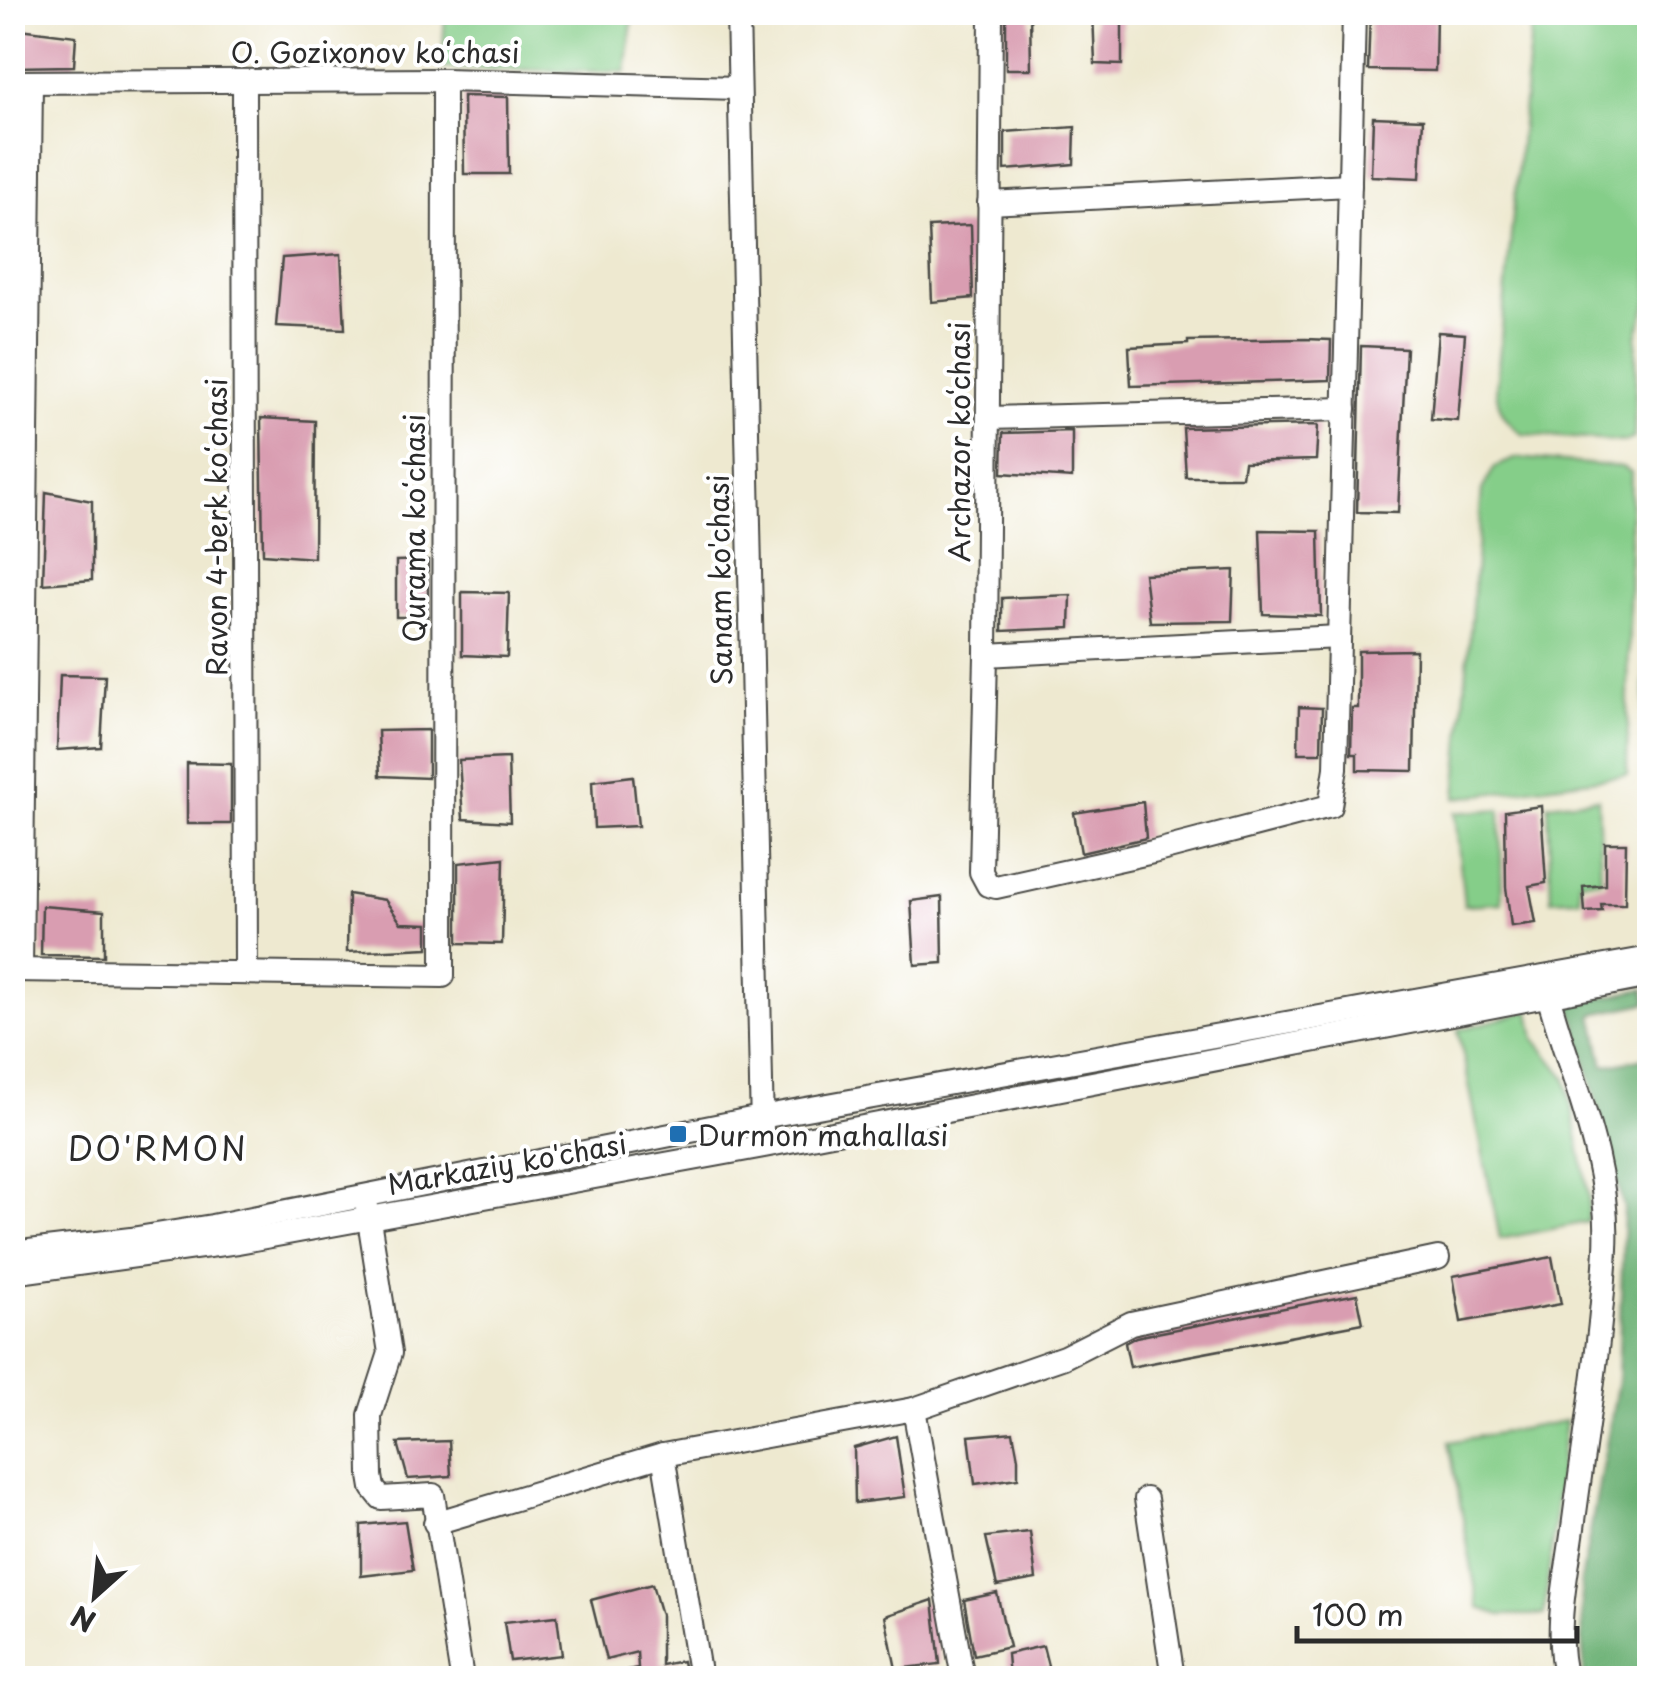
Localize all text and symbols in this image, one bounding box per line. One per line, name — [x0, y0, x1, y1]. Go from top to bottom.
street label: O. Gozixonov koʻchasi — [230, 30, 520, 73]
street label: Archazor ko‘chasi — [937, 322, 980, 562]
street label: Ravon 4-berk koʻchasi — [194, 378, 237, 676]
street label: Qurama koʻchasi — [392, 414, 435, 642]
street label: Sanam ko'chasi — [696, 474, 742, 686]
place label: Durmon mahallasi — [698, 1113, 948, 1156]
street label: Markaziy ko'chasi — [384, 1121, 630, 1205]
marker: Durmon mahallasi — [667, 1123, 689, 1145]
district label: DO'RMON — [68, 1124, 248, 1172]
north arrow — [45, 1546, 145, 1646]
scale bar — [1297, 1581, 1577, 1643]
text: 100 m — [1312, 1591, 1404, 1636]
text: N — [63, 1595, 103, 1644]

